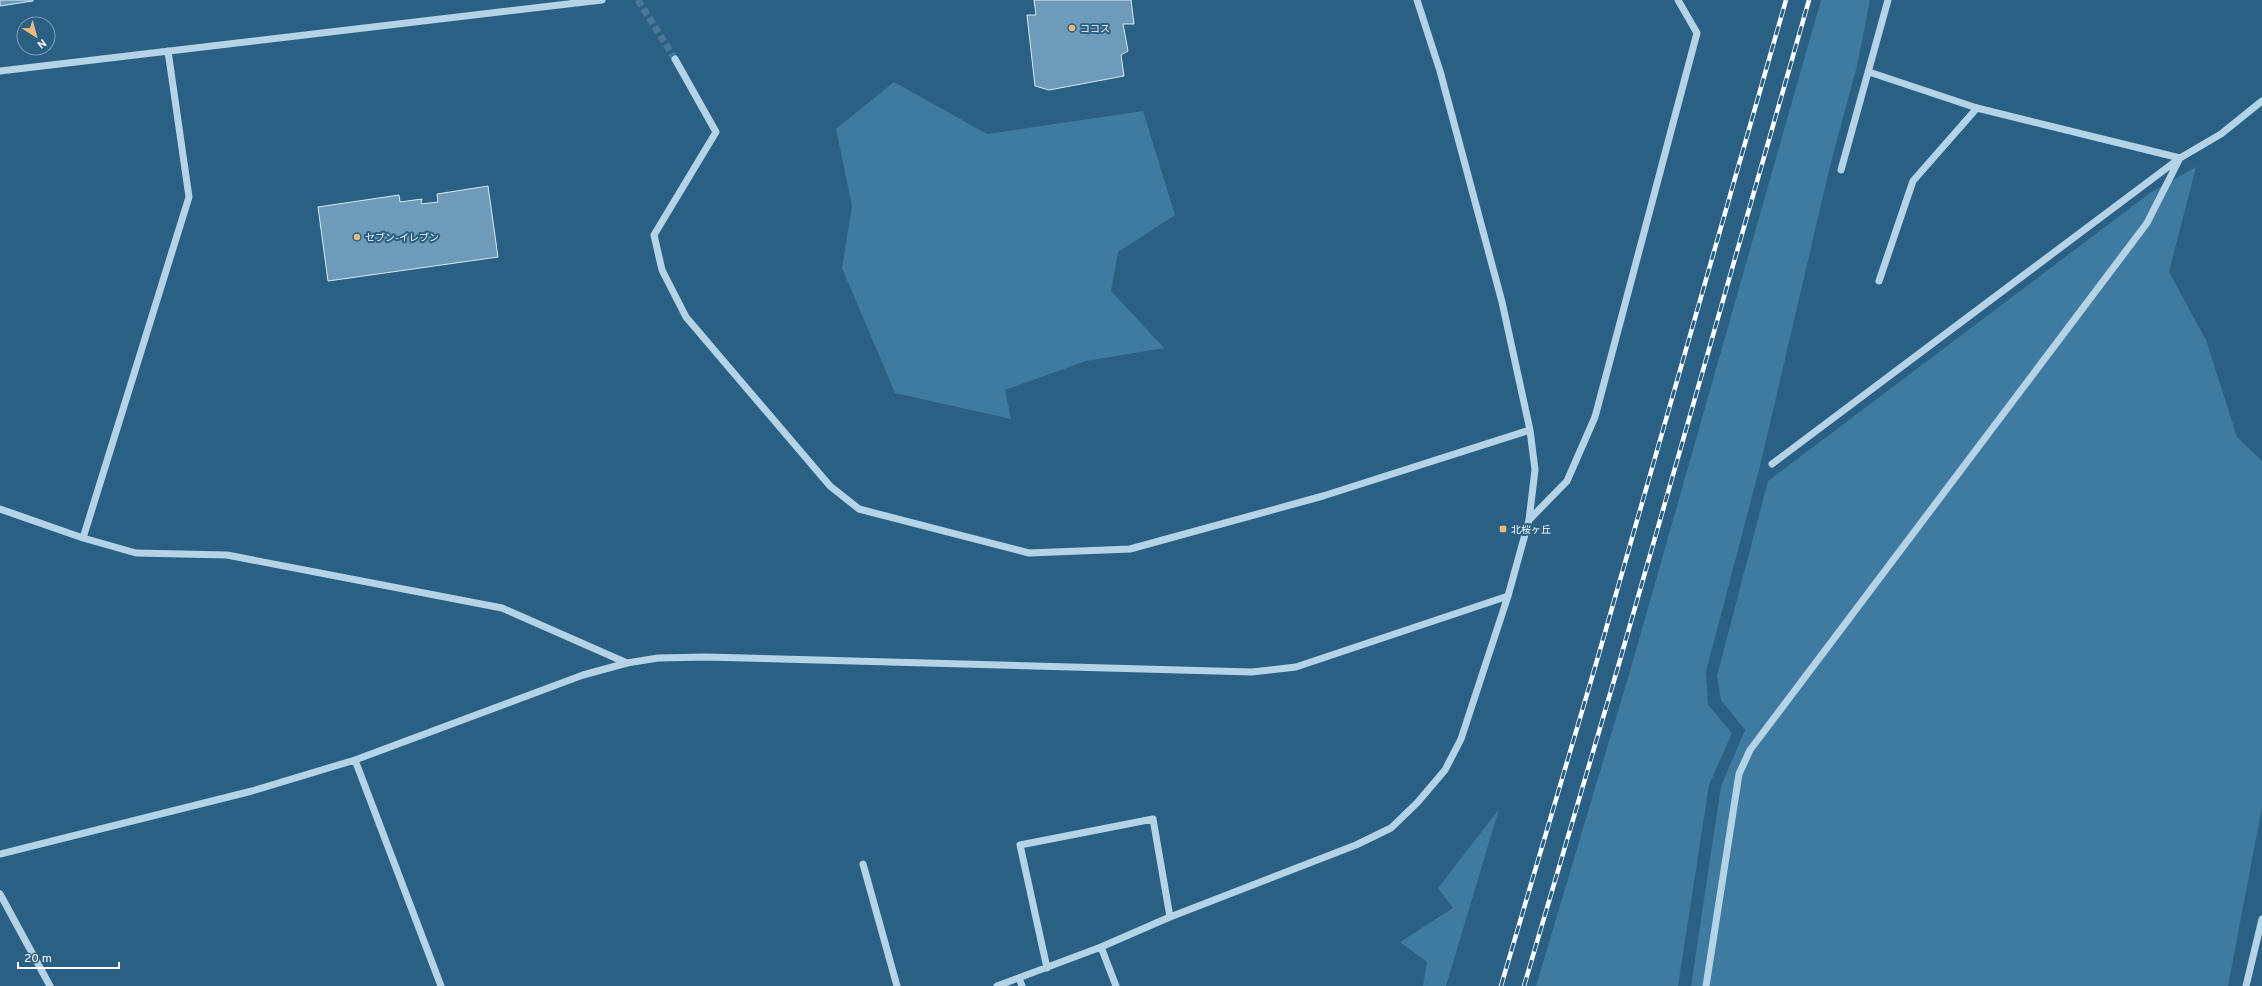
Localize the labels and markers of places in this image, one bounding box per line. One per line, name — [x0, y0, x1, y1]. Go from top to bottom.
marker: ココス — [1067, 23, 1077, 33]
place label: ココス — [1080, 23, 1110, 36]
marker: セブン-イレブン — [352, 232, 362, 242]
place label: セブン-イレブン — [365, 232, 439, 245]
marker: 北桜ヶ丘 — [1498, 524, 1508, 534]
place label: 北桜ヶ丘 — [1511, 524, 1551, 537]

